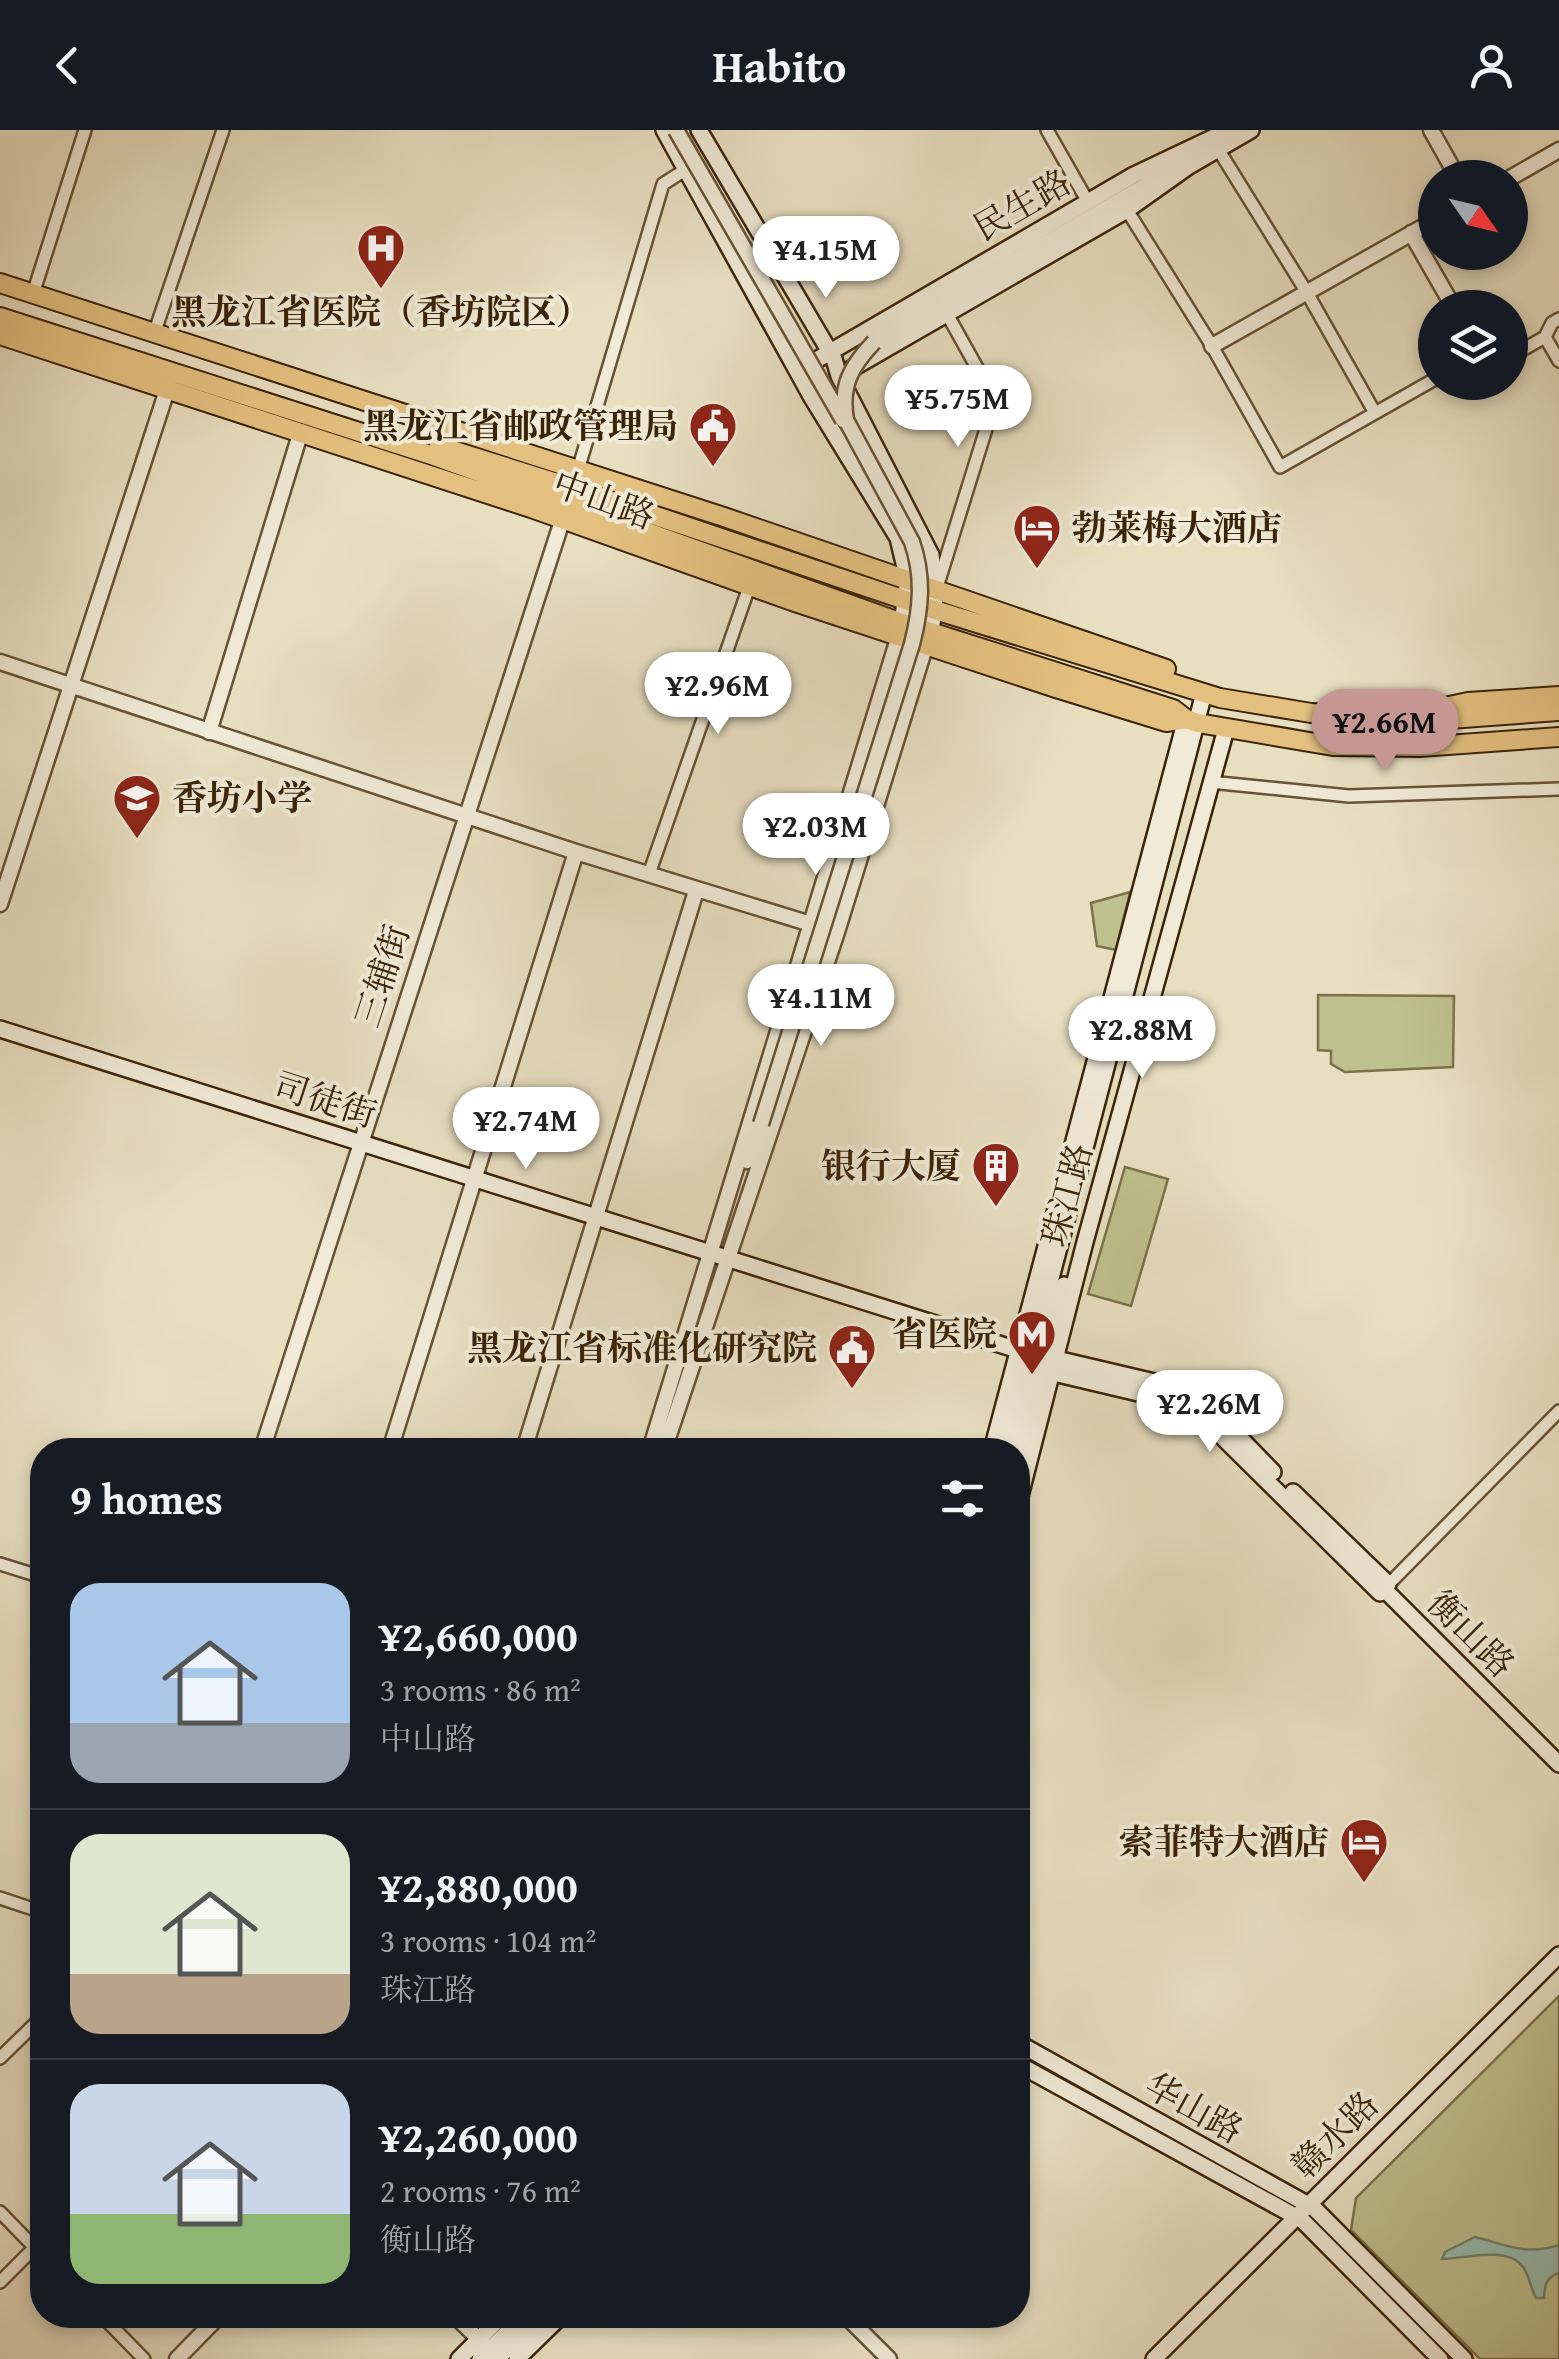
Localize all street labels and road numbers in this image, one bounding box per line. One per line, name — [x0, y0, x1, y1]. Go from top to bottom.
street label: 民生路 — [964, 156, 1080, 253]
street label: 中山路 — [546, 458, 662, 541]
street label: 三辅街 — [341, 918, 422, 1034]
street label: 司徒街 — [267, 1059, 383, 1140]
street label: 珠江路 — [1028, 1138, 1105, 1252]
street label: 衡山路 — [1416, 1578, 1527, 1689]
street label: 华山路 — [1136, 2060, 1253, 2155]
street label: 赣水路 — [1279, 2079, 1390, 2190]

